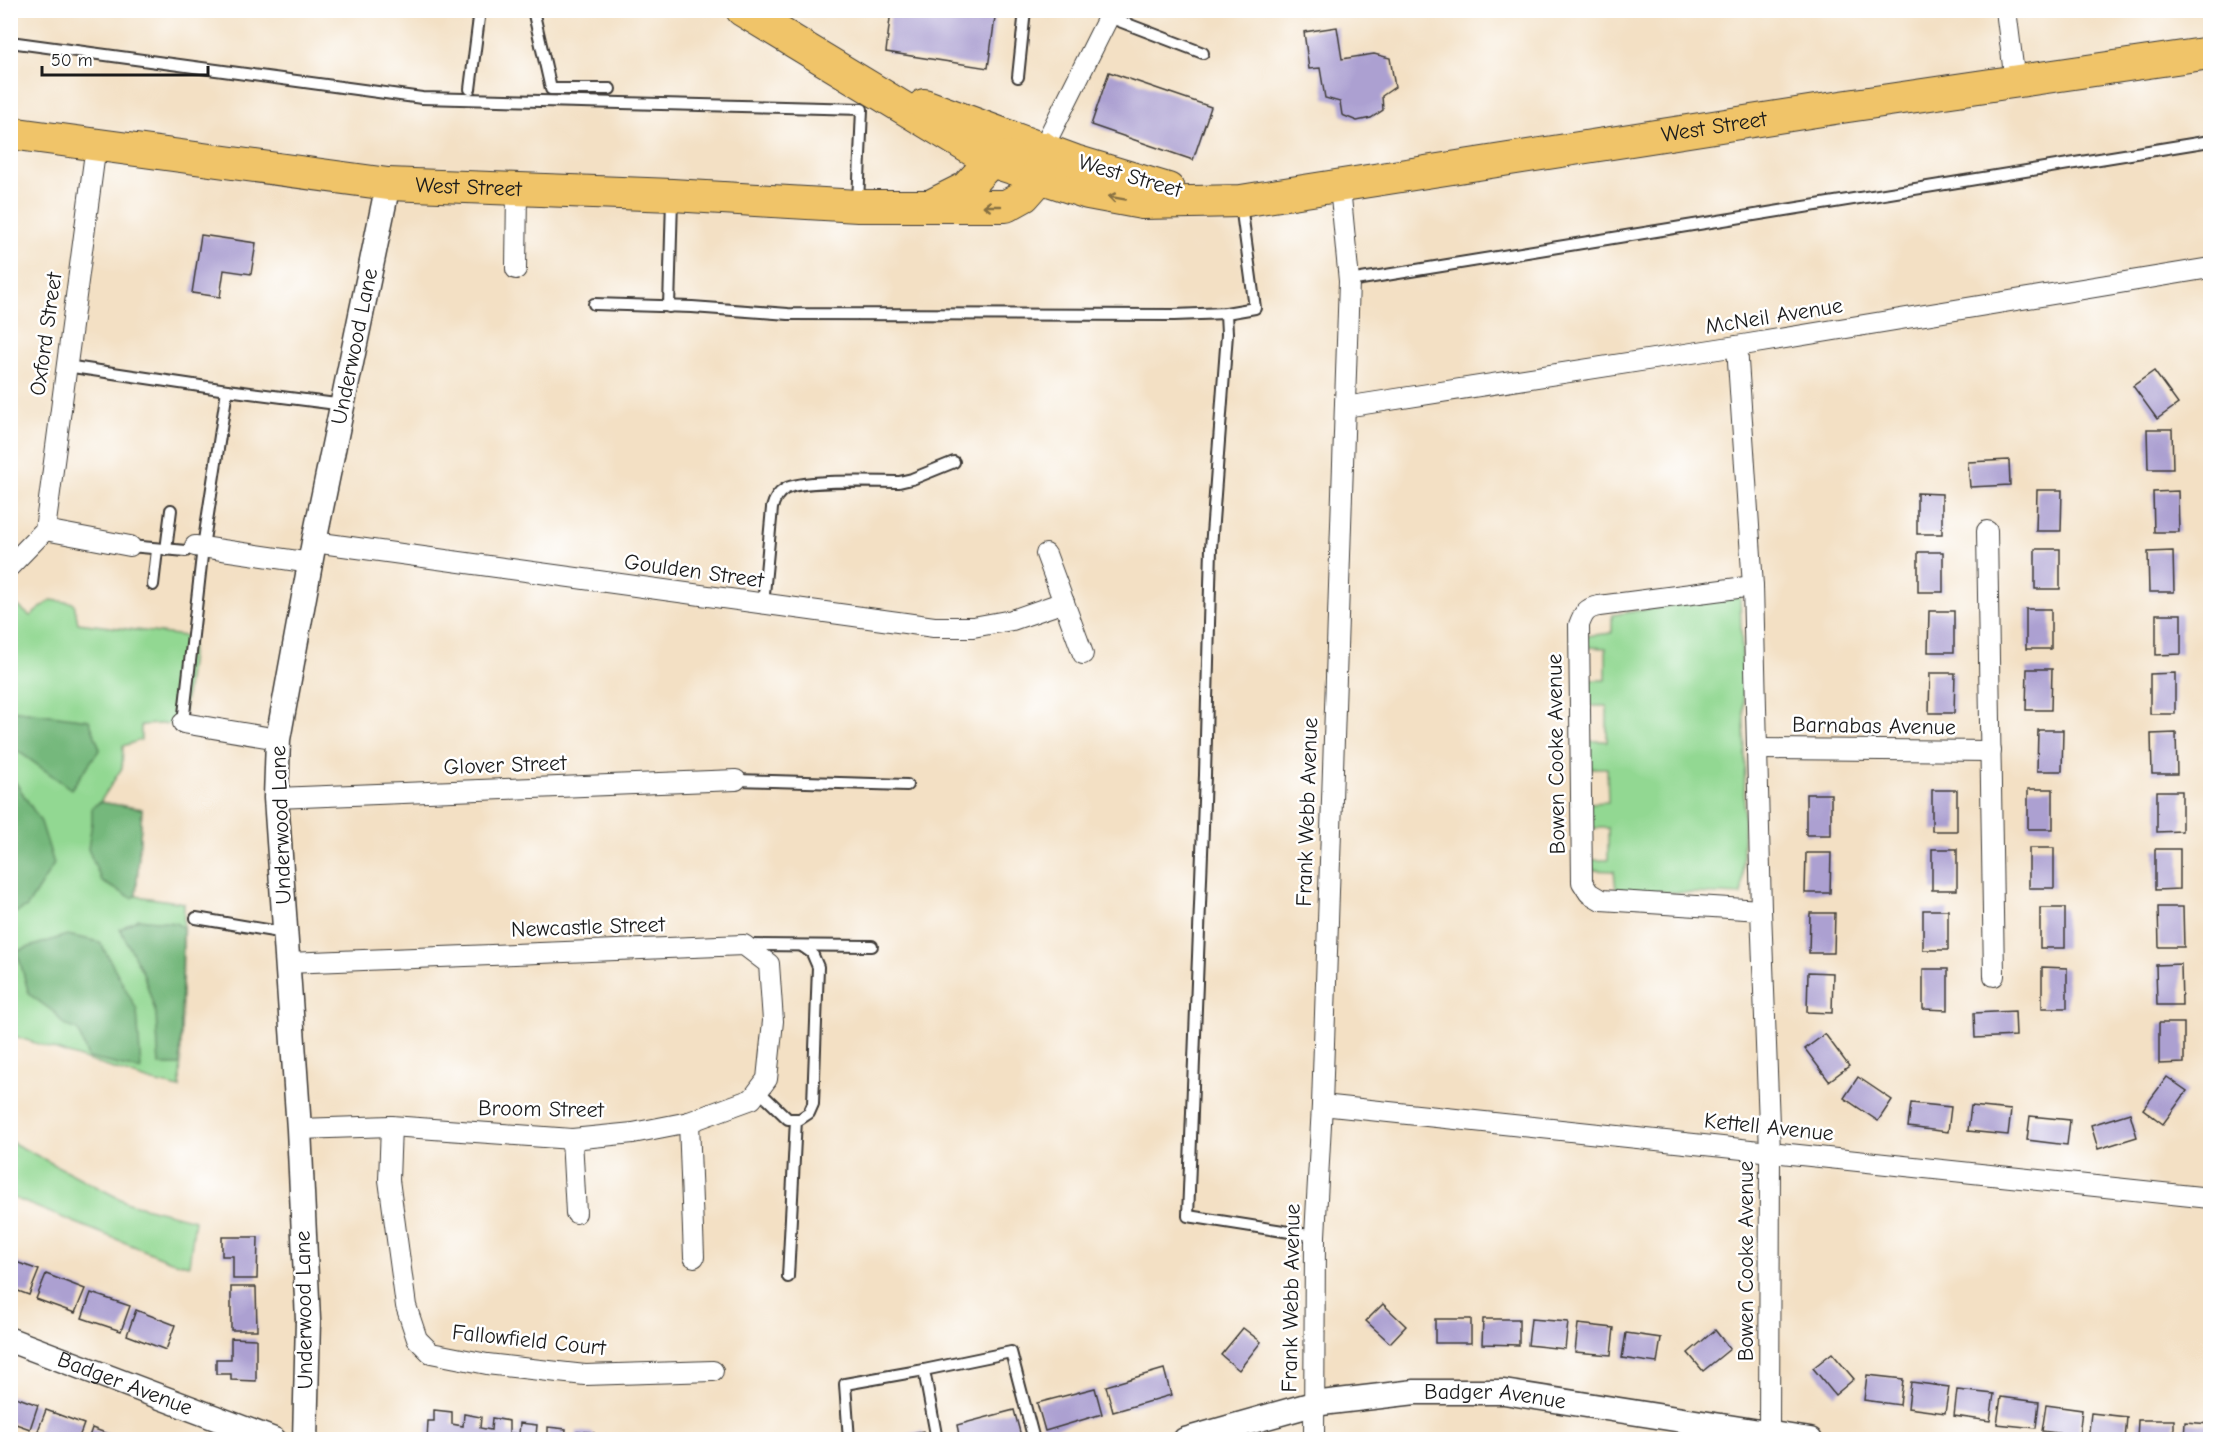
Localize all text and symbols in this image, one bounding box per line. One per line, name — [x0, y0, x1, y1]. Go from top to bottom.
scale bar — [42, 39, 208, 77]
text: 50 m — [51, 50, 93, 71]
street label: West Street — [1659, 106, 1769, 148]
street label: West Street — [1075, 149, 1185, 203]
street label: West Street — [415, 172, 523, 202]
one-way arrow — [1108, 193, 1128, 204]
one-way arrow — [983, 200, 1003, 212]
street label: Underwood Lane — [326, 266, 383, 427]
street label: Oxford Street — [24, 270, 68, 397]
street label: McNeil Avenue — [1703, 292, 1845, 340]
street label: Goulden Street — [623, 548, 766, 594]
street label: Bowen Cooke Avenue — [1541, 653, 1571, 855]
street label: Barnabas Avenue — [1792, 712, 1956, 740]
street label: Frank Webb Avenue — [1291, 717, 1323, 907]
street label: Underwood Lane — [265, 745, 297, 905]
street label: Glover Street — [443, 750, 568, 780]
street label: Newcastle Street — [511, 911, 666, 943]
street label: Broom Street — [478, 1095, 605, 1123]
street label: Kettell Avenue — [1703, 1107, 1835, 1147]
street label: Bowen Cooke Avenue — [1733, 1161, 1759, 1361]
street label: Frank Webb Avenue — [1276, 1203, 1306, 1393]
street label: Underwood Lane — [290, 1230, 318, 1390]
street label: Fallowfield Court — [451, 1319, 608, 1361]
street label: Badger Avenue — [54, 1346, 196, 1421]
street label: Badger Avenue — [1424, 1378, 1568, 1415]

